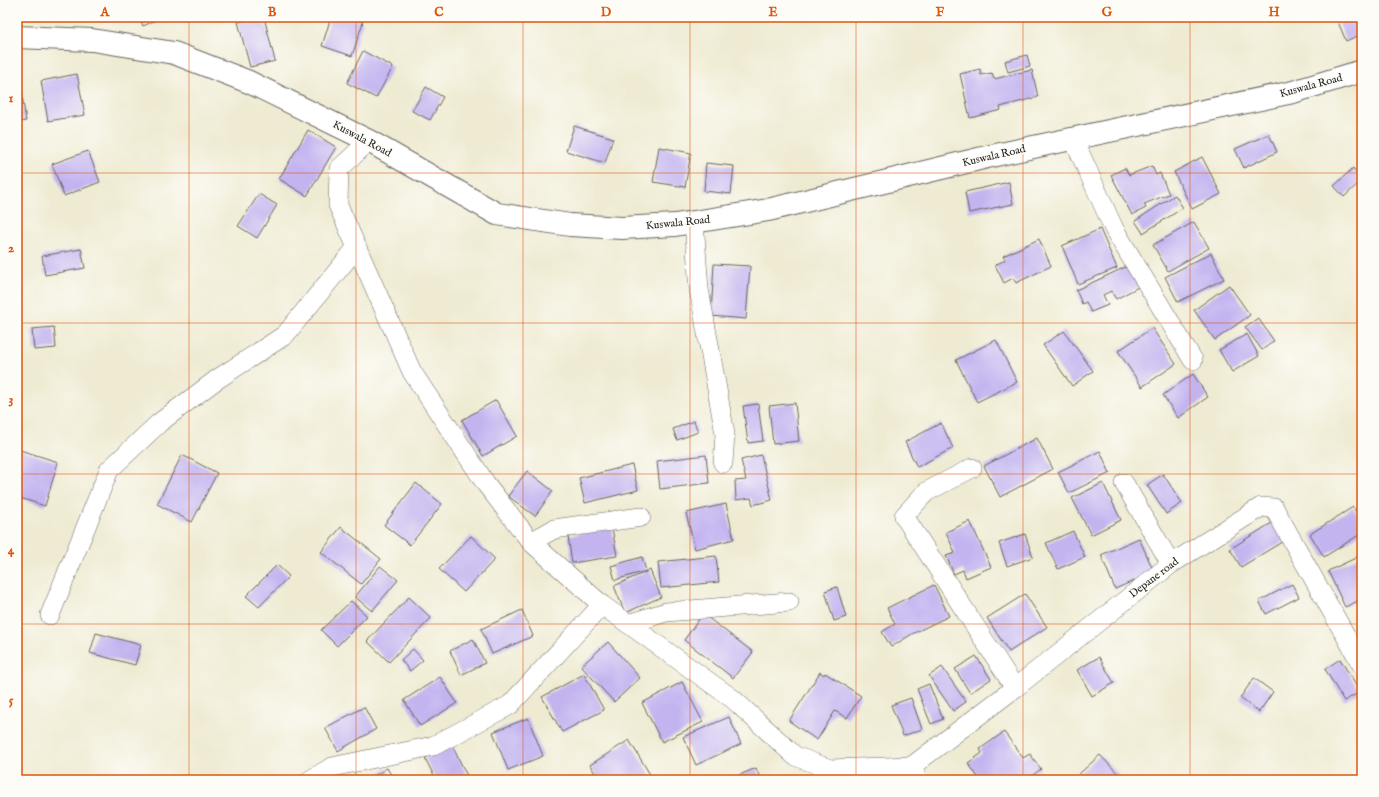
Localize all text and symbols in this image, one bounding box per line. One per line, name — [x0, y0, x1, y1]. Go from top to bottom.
text: A — [100, 4, 111, 21]
text: B — [268, 4, 277, 21]
text: C — [434, 4, 444, 21]
text: D — [601, 4, 612, 21]
text: E — [768, 4, 778, 21]
text: F — [936, 4, 945, 21]
text: G — [1102, 4, 1113, 21]
text: H — [1268, 4, 1280, 21]
street label: Kuswala Road — [1278, 71, 1344, 101]
text: 1 — [9, 90, 14, 107]
street label: Kuswala Road — [330, 118, 394, 160]
street label: Kuswala Road — [961, 142, 1027, 170]
street label: Kuswala Road — [645, 213, 711, 233]
text: 2 — [8, 240, 14, 257]
text: 3 — [9, 391, 14, 408]
text: 4 — [8, 542, 15, 559]
street label: Depane road — [1126, 555, 1182, 601]
text: 5 — [9, 692, 14, 709]

